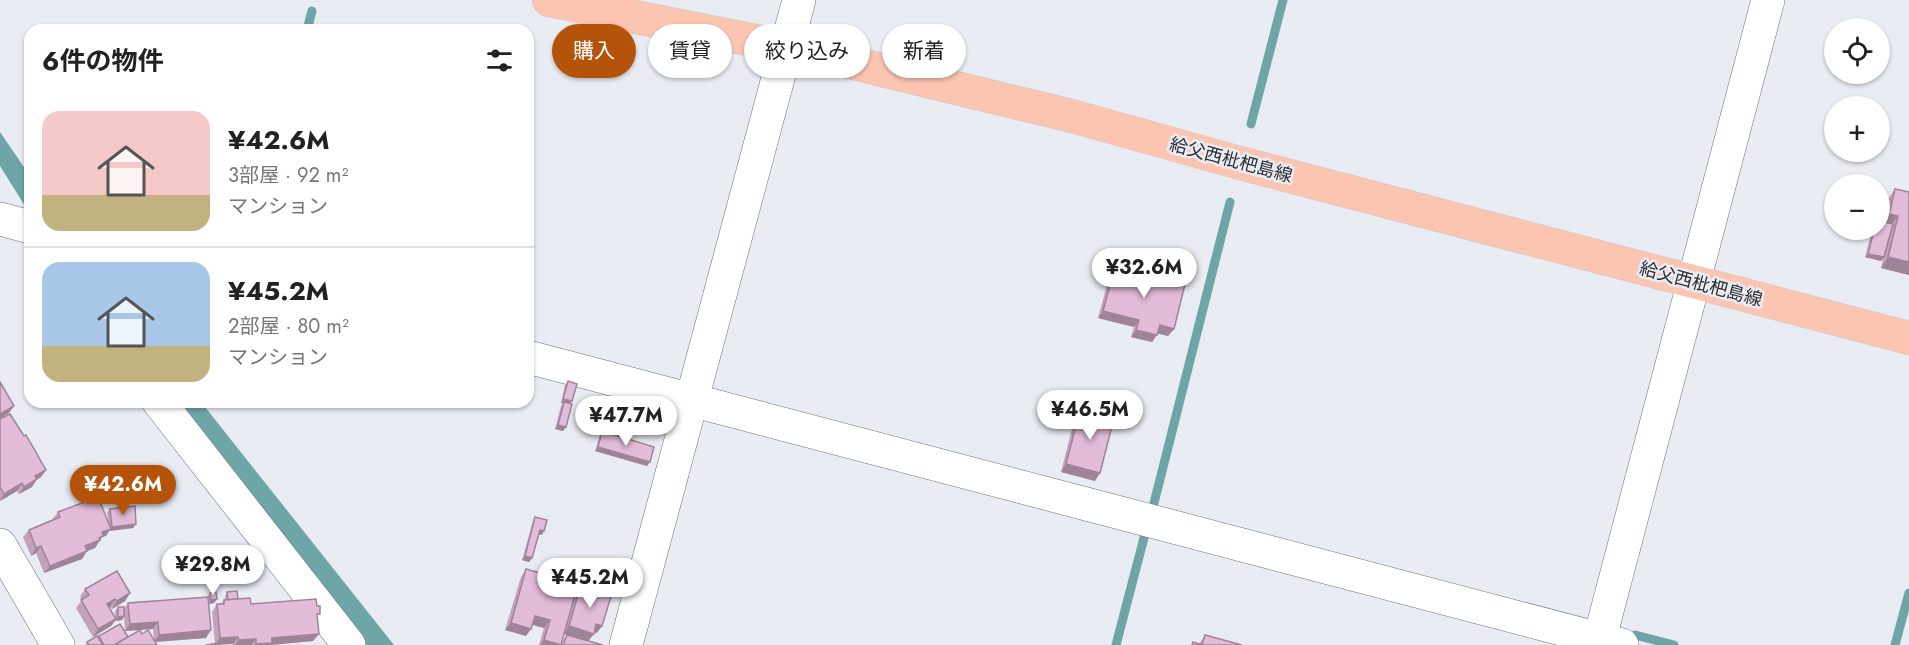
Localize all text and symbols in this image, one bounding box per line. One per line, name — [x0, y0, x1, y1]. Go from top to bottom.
map controls — [1824, 18, 1890, 240]
button: locate — [1824, 18, 1890, 84]
chip: 購入 — [552, 24, 636, 78]
chip: 賃貸 — [648, 24, 732, 78]
chip: 絞り込み — [744, 24, 870, 78]
chip: 新着 — [882, 24, 966, 78]
text: 6件の物件 — [42, 42, 163, 80]
icon: filters — [483, 44, 516, 77]
button: + — [1824, 96, 1890, 162]
text: ¥42.6M — [228, 121, 330, 159]
street label: 給父西枇杷島線 — [1167, 131, 1295, 189]
icon: home — [90, 135, 162, 207]
text: 3部屋 · 92 m² — [228, 161, 348, 190]
button: − — [1824, 174, 1890, 240]
text: マンション — [228, 192, 328, 221]
pin: ¥32.6M — [1095, 248, 1193, 299]
text: ¥32.6M — [1106, 253, 1182, 282]
street label: 給父西枇杷島線 — [1637, 255, 1765, 313]
text: ¥45.2M — [228, 272, 329, 310]
icon: home — [90, 286, 162, 358]
text: 2部屋 · 80 m² — [228, 312, 349, 341]
text: マンション — [228, 343, 328, 372]
pin: ¥46.5M — [1041, 390, 1139, 441]
text: ¥46.5M — [1051, 395, 1129, 424]
pin: ¥47.7M — [577, 396, 675, 447]
text: ¥47.7M — [589, 401, 663, 430]
pin: ¥42.6M — [74, 465, 172, 516]
text: ¥42.6M — [84, 470, 162, 499]
pin: ¥29.8M — [164, 545, 262, 596]
text: ¥29.8M — [175, 550, 251, 579]
pin: ¥45.2M — [541, 558, 639, 609]
text: ¥45.2M — [551, 563, 629, 592]

